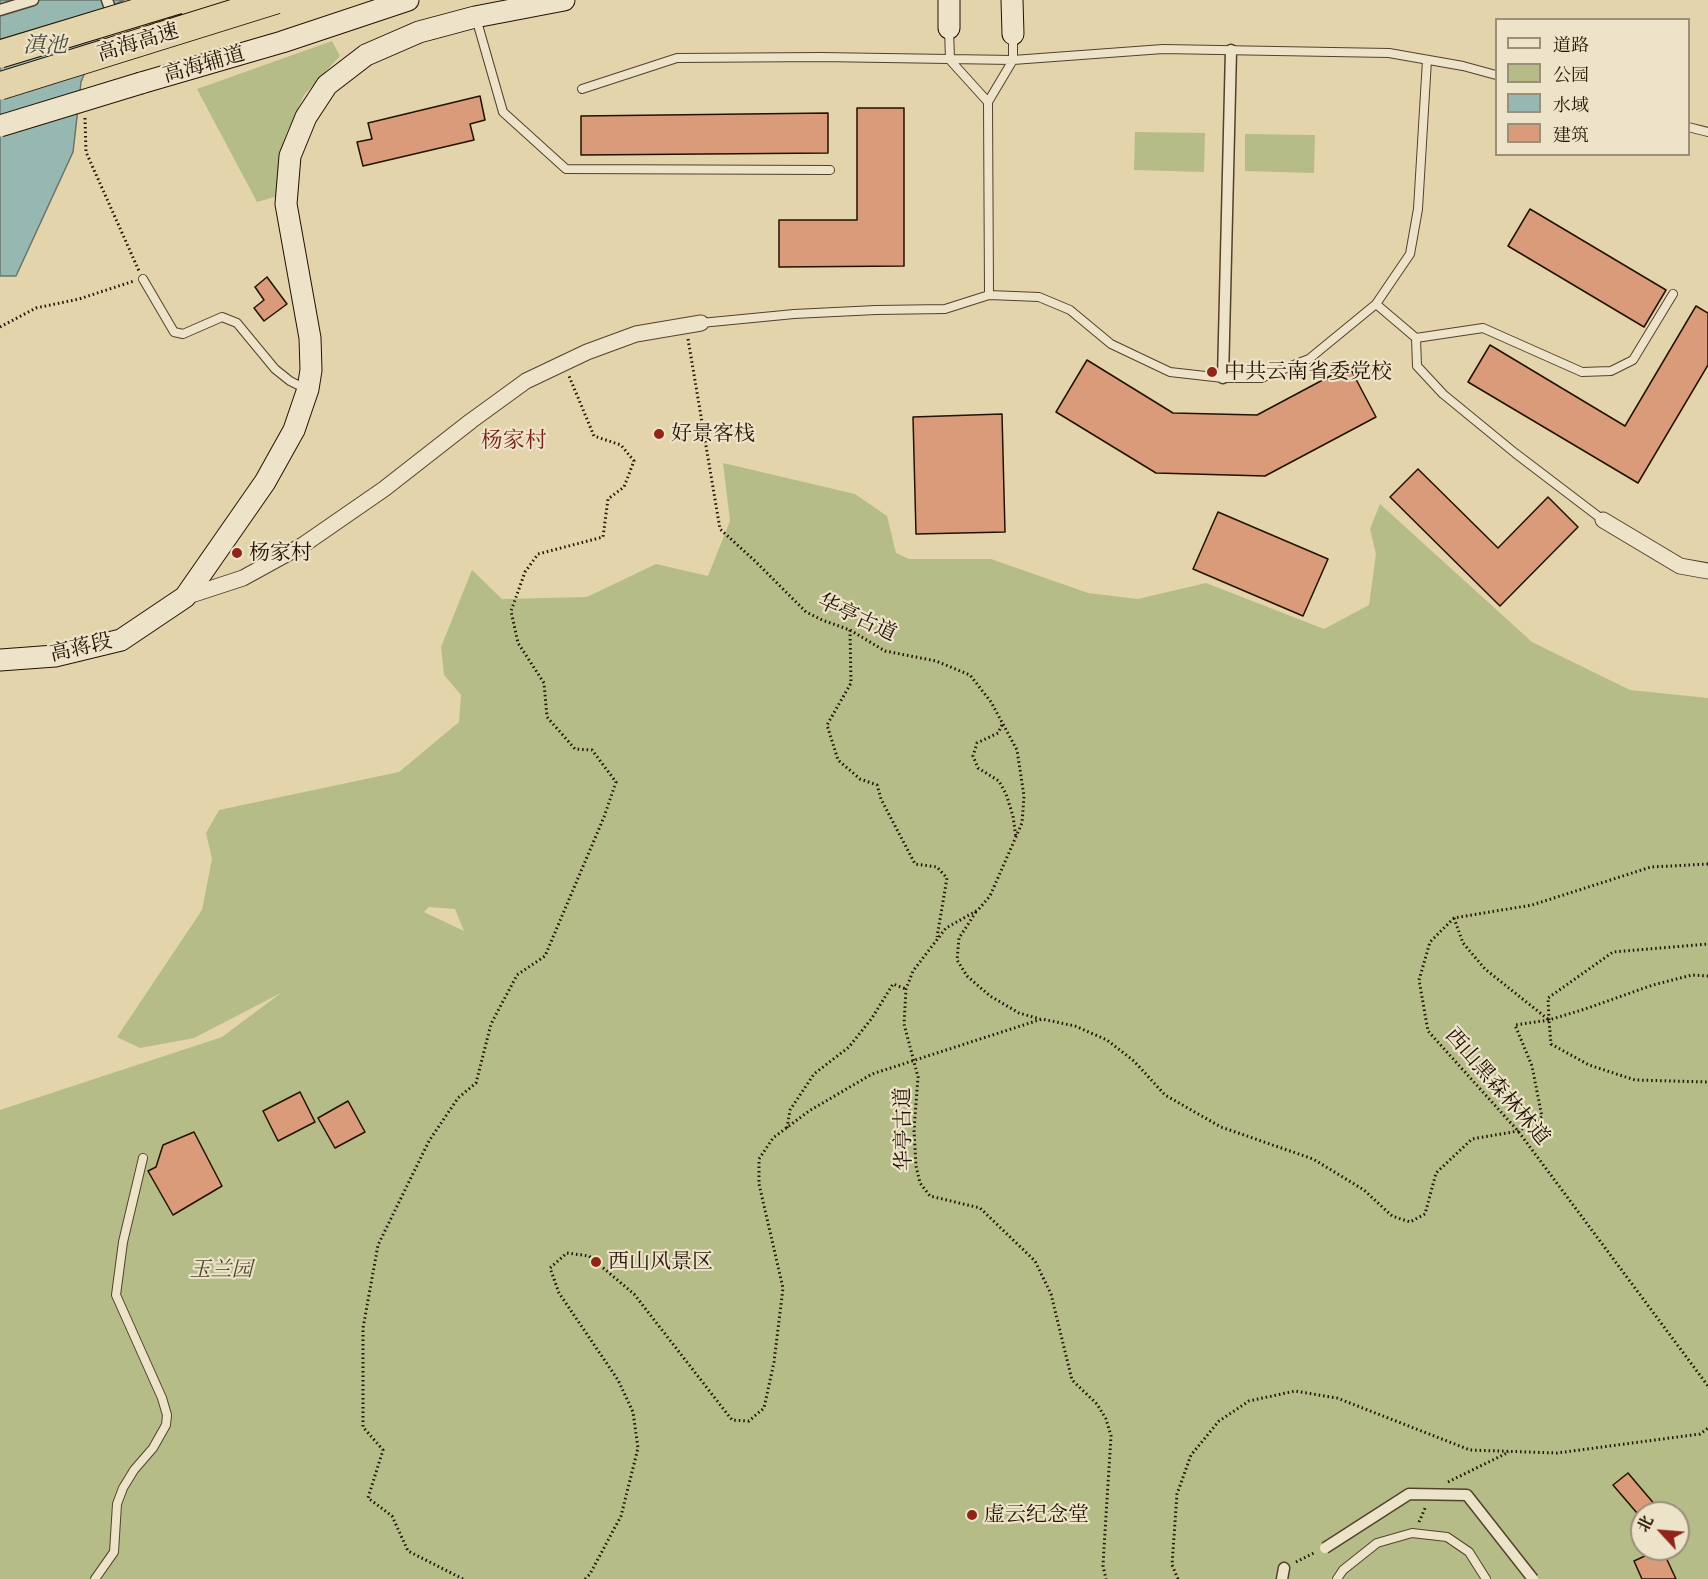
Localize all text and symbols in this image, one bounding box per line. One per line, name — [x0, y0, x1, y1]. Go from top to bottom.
legend — [1495, 18, 1690, 156]
street label: 高海高速 — [94, 19, 182, 67]
water label: 滇池 — [23, 33, 67, 59]
text: 道路 — [1553, 33, 1589, 56]
street label: 高海辅道 — [160, 41, 248, 89]
text: 公园 — [1553, 63, 1589, 86]
text: 水域 — [1553, 93, 1589, 116]
text: 建筑 — [1553, 123, 1589, 146]
place label: 中共云南省委党校 — [1224, 359, 1392, 385]
marker: 中共云南省委党校 — [1205, 365, 1219, 379]
place label: 好景客栈 — [671, 421, 755, 447]
marker: 好景客栈 — [652, 427, 666, 441]
district label: 杨家村 — [481, 428, 547, 454]
place label: 杨家村 — [249, 540, 312, 566]
marker: 杨家村 — [230, 546, 244, 560]
street label: 华亭古道 — [814, 589, 900, 647]
street label: 高蒋段 — [47, 629, 115, 667]
street label: 西山黑森林林道 — [1439, 1023, 1555, 1151]
street label: 华亭古道 — [891, 1087, 917, 1171]
place label: 西山风景区 — [608, 1249, 713, 1275]
marker: 西山风景区 — [589, 1255, 603, 1269]
park label: 玉兰园 — [190, 1257, 252, 1283]
north arrow — [1630, 1501, 1690, 1561]
place label: 虚云纪念堂 — [984, 1502, 1089, 1528]
marker: 虚云纪念堂 — [965, 1508, 979, 1522]
text: 北 — [1632, 1512, 1658, 1536]

